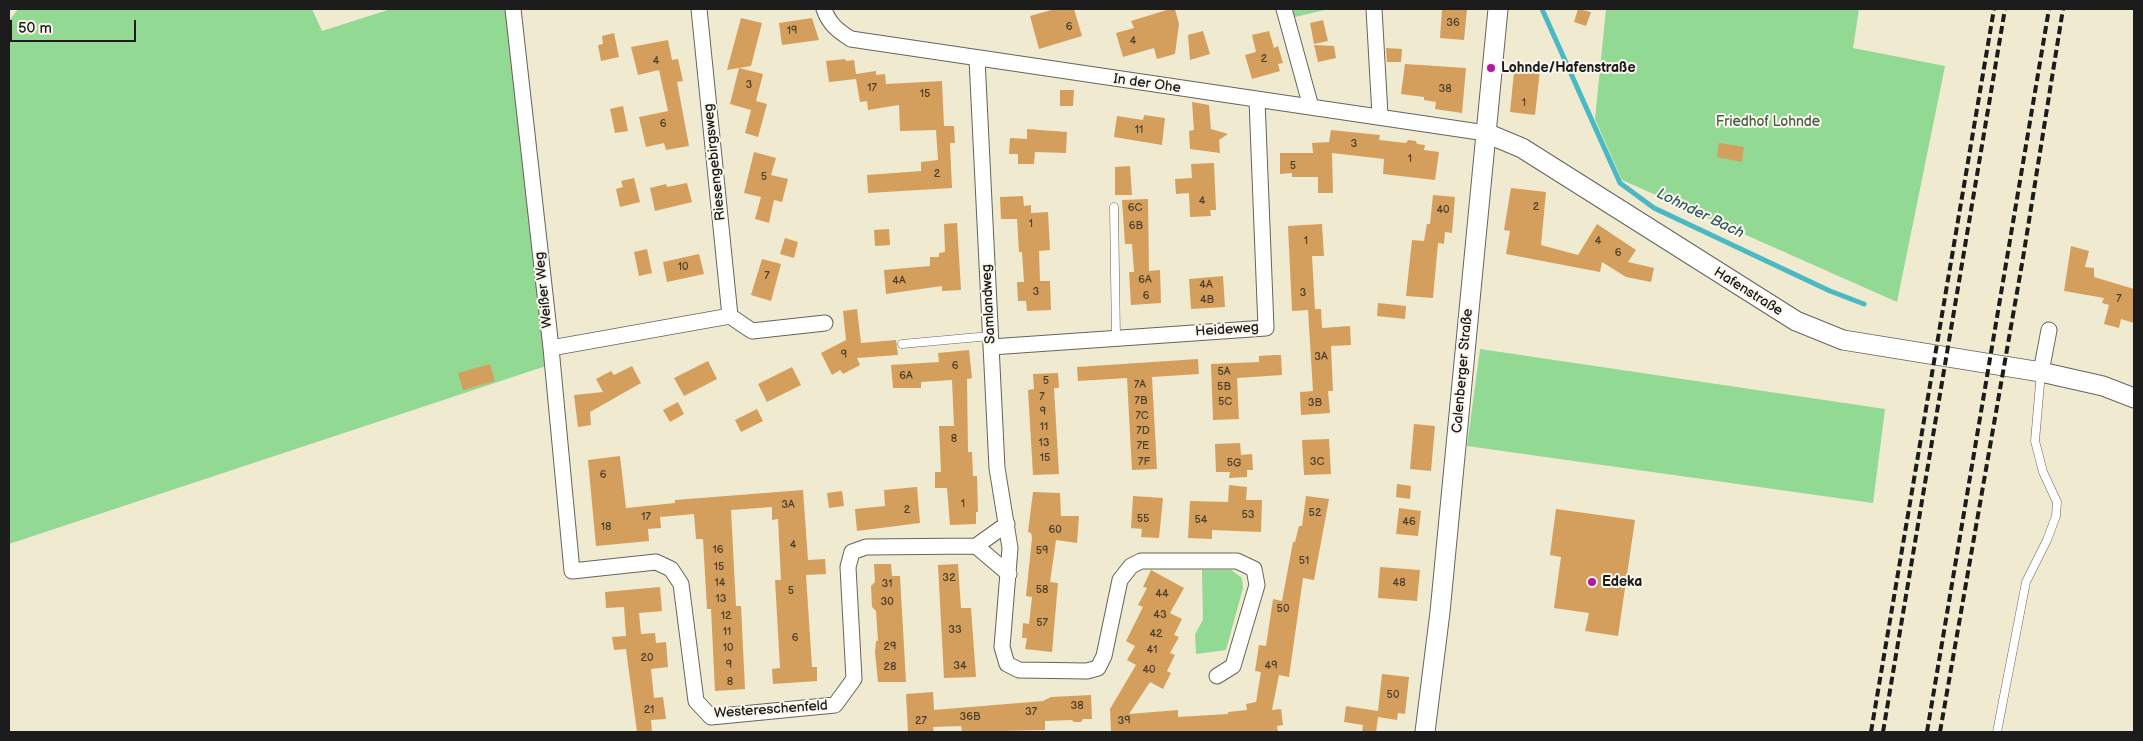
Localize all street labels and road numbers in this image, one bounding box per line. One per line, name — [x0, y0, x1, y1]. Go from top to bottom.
street label: In der Ohe — [1112, 71, 1182, 97]
street label: Riesengebirgsweg — [700, 103, 730, 221]
street label: Weißer Weg — [532, 251, 556, 329]
street label: Samlandweg — [979, 264, 999, 344]
street label: Hafenstraße — [1710, 264, 1786, 320]
street label: Calenberger Straße — [1449, 308, 1477, 434]
street label: Heideweg — [1195, 319, 1259, 341]
street label: Westereschenfeld — [714, 698, 828, 722]

